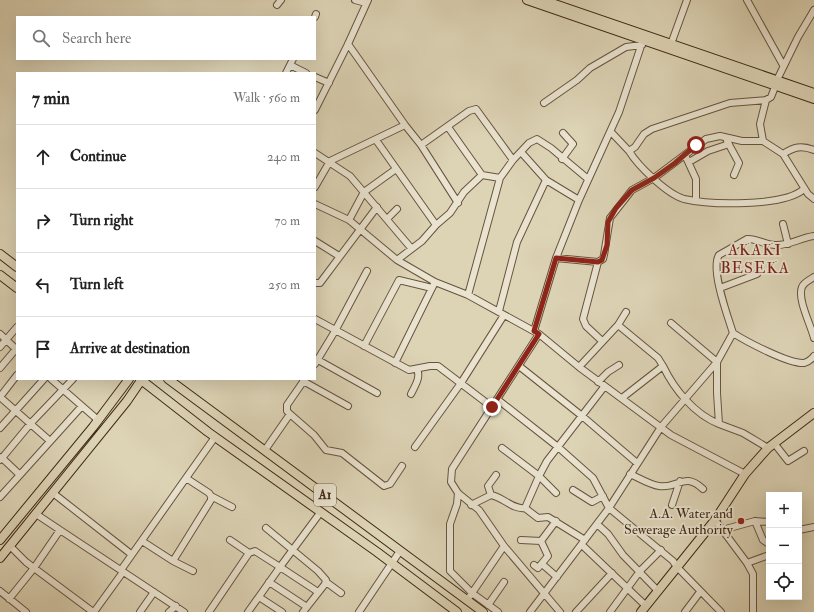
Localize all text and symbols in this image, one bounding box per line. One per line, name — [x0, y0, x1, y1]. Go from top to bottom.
search box — [16, 16, 316, 60]
icon: search — [30, 27, 52, 49]
text: Search here — [62, 29, 131, 48]
text: 7 min — [32, 88, 70, 109]
text: Walk · 560 m — [233, 90, 300, 106]
route start — [687, 136, 705, 154]
icon: ahead — [32, 146, 54, 168]
text: Continue — [70, 147, 126, 166]
text: 240 m — [267, 149, 300, 165]
icon: right — [32, 210, 54, 232]
text: Turn right — [70, 211, 133, 230]
text: 70 m — [275, 213, 300, 229]
district label: AKAKI BESEKA — [720, 240, 790, 278]
icon: left — [32, 274, 54, 296]
text: Turn left — [70, 275, 124, 294]
text: 250 m — [268, 277, 300, 293]
icon: arrive — [32, 338, 54, 360]
text: Arrive at destination — [70, 339, 190, 358]
route end — [483, 398, 501, 416]
road number: A1 — [314, 484, 336, 506]
map controls — [766, 492, 802, 600]
button: + — [766, 492, 802, 528]
place label: A.A. Water and Sewerage Authority — [624, 505, 734, 539]
marker: A.A. Water and Sewerage Authority — [736, 516, 746, 526]
button: − — [766, 528, 802, 564]
button: locate — [766, 564, 802, 600]

